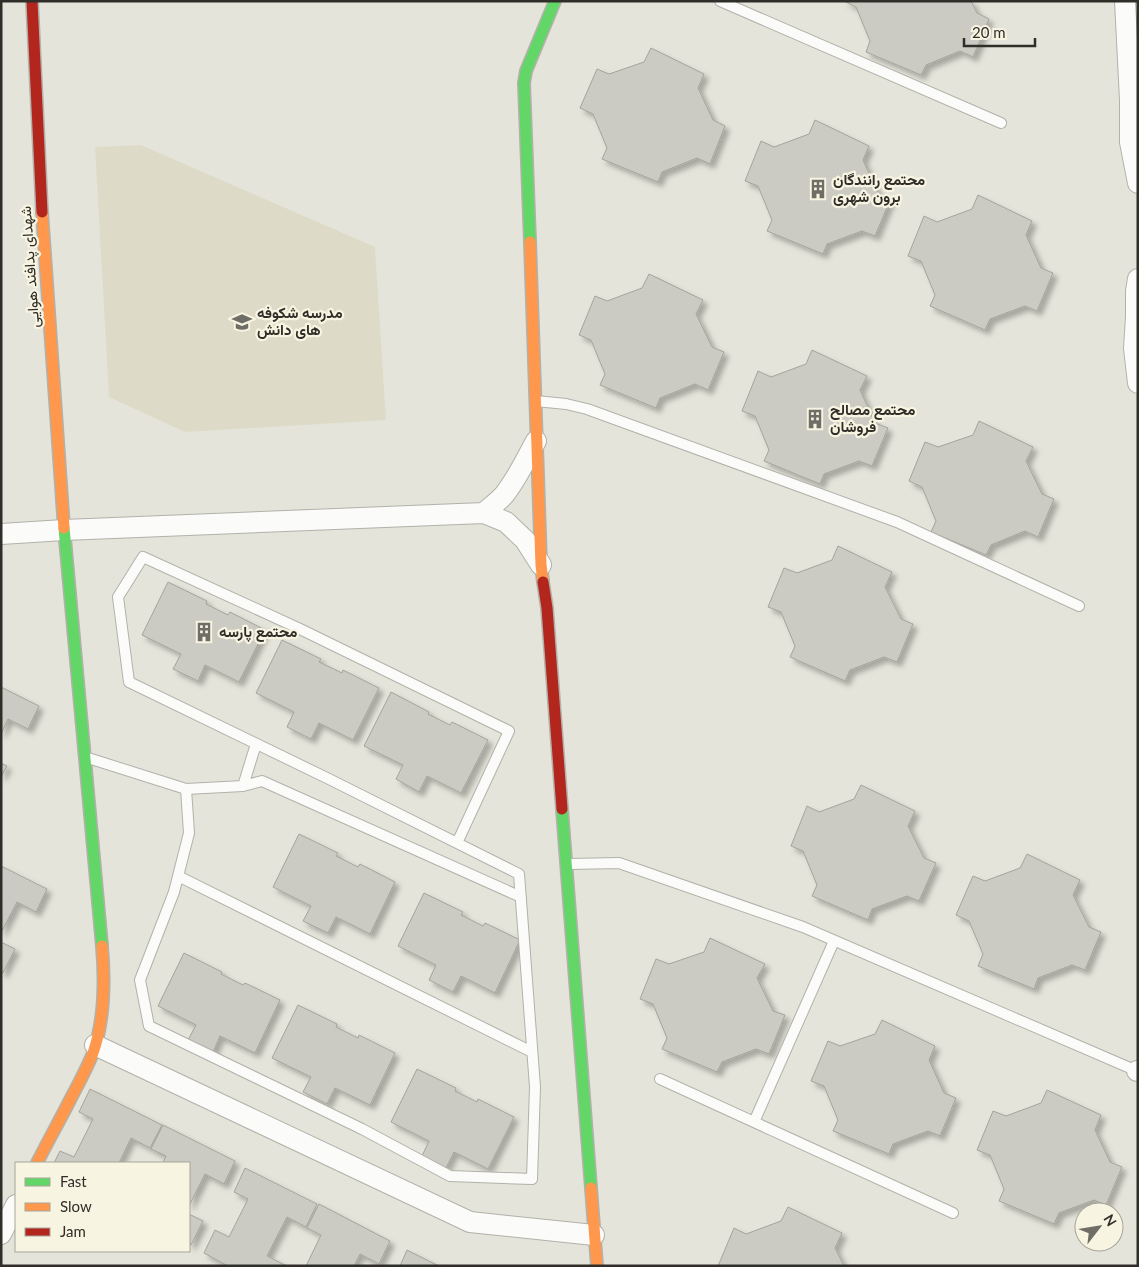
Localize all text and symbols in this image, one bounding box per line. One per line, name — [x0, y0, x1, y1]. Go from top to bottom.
scale bar — [964, 15, 1035, 47]
text: 20 m — [972, 23, 1006, 41]
place label: محتمع رانندگان برون شهری — [833, 170, 925, 206]
building icon: محتمع رانندگان برون شهری — [807, 178, 829, 200]
street label: شهدای پدافند هوایی — [16, 205, 44, 329]
place label: مدرسه شکوفه های دانش — [257, 303, 343, 339]
school or university icon: مدرسه شکوفه های دانش — [231, 311, 253, 333]
place label: محتمع مصالح فروشان — [830, 400, 915, 436]
building icon: محتمع مصالح فروشان — [804, 408, 826, 430]
building icon: محتمع پارسه — [193, 621, 215, 643]
place label: محتمع پارسه — [219, 622, 297, 642]
legend — [15, 1162, 190, 1252]
text: Fast — [60, 1172, 87, 1190]
text: Slow — [60, 1197, 92, 1215]
north arrow — [1074, 1202, 1124, 1252]
text: N — [1101, 1211, 1121, 1229]
text: Jam — [60, 1222, 86, 1240]

